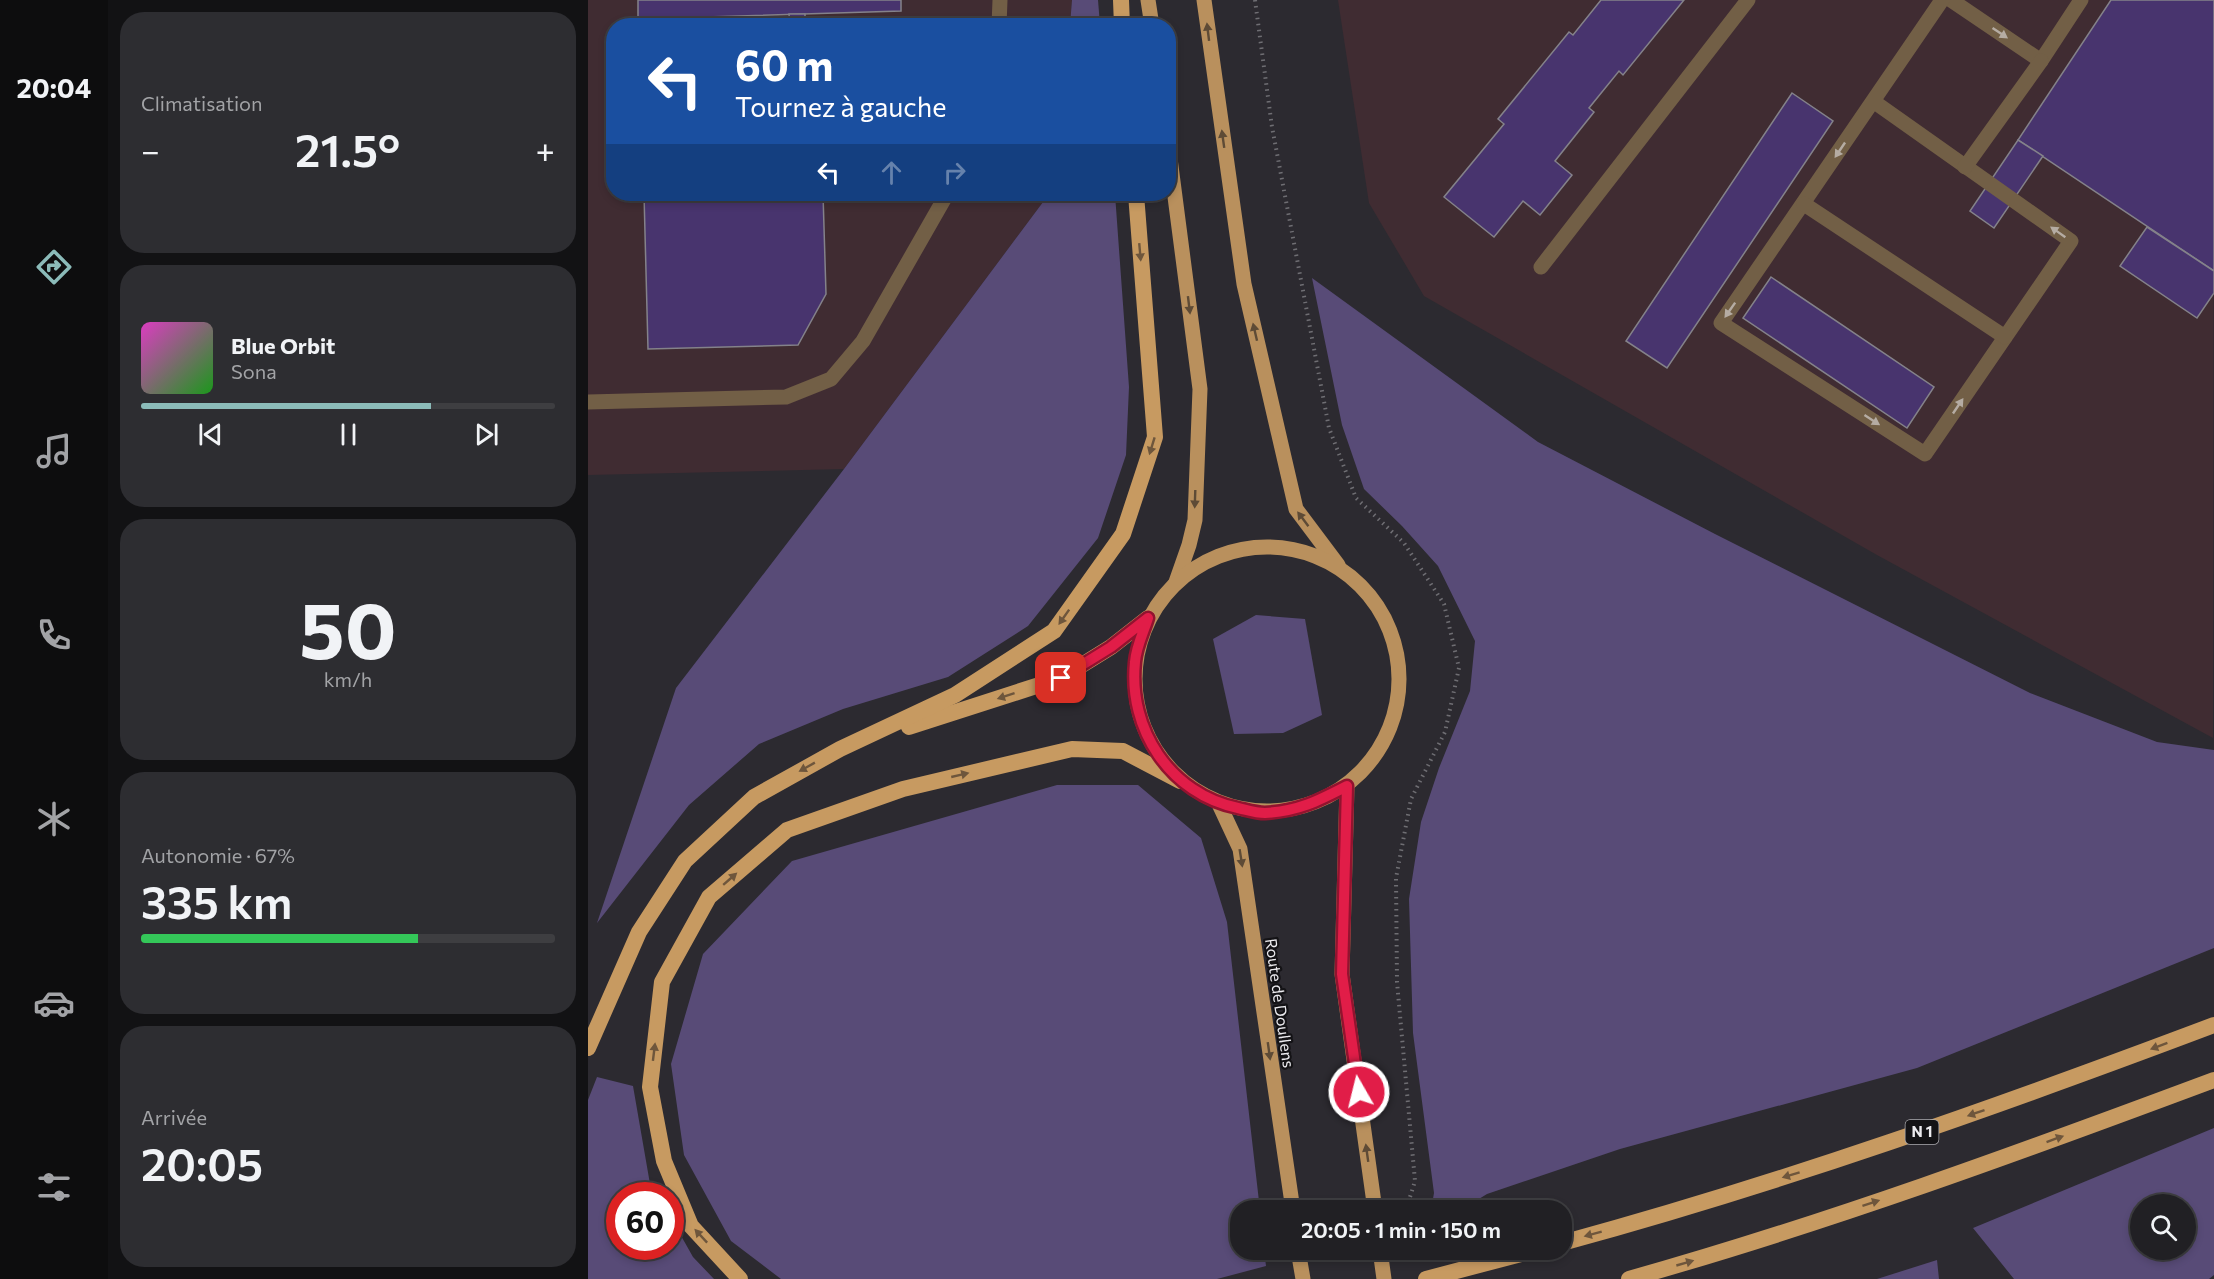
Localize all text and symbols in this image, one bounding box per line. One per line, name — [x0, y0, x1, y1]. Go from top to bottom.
one-way arrow — [1203, 22, 1213, 41]
one-way arrow — [1991, 27, 2007, 39]
text: 60 m — [735, 38, 834, 90]
icon: left — [636, 42, 714, 120]
text: 20:04 — [17, 71, 91, 104]
text: Tournez à gauche — [735, 90, 946, 123]
text: Climatisation — [141, 91, 262, 115]
text: 21.5° — [295, 121, 400, 176]
text: − — [141, 129, 160, 170]
text: + — [536, 129, 555, 170]
one-way arrow — [1218, 130, 1227, 149]
one-way arrow — [1834, 141, 1846, 157]
icon: left — [812, 156, 845, 189]
icon: ahead — [875, 156, 908, 189]
icon: right — [938, 156, 971, 189]
one-way arrow — [2050, 226, 2066, 238]
one-way arrow — [1136, 242, 1145, 261]
icon: directions — [33, 246, 75, 288]
one-way arrow — [1185, 296, 1194, 315]
one-way arrow — [1724, 302, 1736, 318]
one-way arrow — [1249, 322, 1259, 341]
text: Blue Orbit — [231, 332, 335, 359]
text: Sona — [231, 359, 277, 383]
one-way arrow — [1952, 398, 1963, 414]
one-way arrow — [1864, 415, 1880, 426]
icon: previous — [194, 418, 227, 451]
icon: pause — [332, 418, 365, 451]
icon: next — [470, 418, 503, 451]
icon: music — [33, 430, 75, 472]
one-way arrow — [1147, 437, 1156, 455]
one-way arrow — [1191, 490, 1200, 509]
one-way arrow — [1298, 512, 1310, 527]
text: 50 — [299, 580, 397, 675]
one-way arrow — [1058, 609, 1070, 625]
icon: phone — [33, 614, 75, 656]
pin — [1035, 652, 1086, 703]
icon: arrive — [1044, 661, 1077, 694]
text: km/h — [324, 667, 372, 691]
one-way arrow — [997, 691, 1015, 701]
one-way arrow — [798, 762, 815, 772]
one-way arrow — [950, 770, 969, 780]
icon: climate — [33, 798, 75, 840]
text: Autonomie · 67% — [141, 843, 295, 867]
one-way arrow — [1237, 848, 1246, 867]
text: 335 km — [141, 873, 292, 928]
one-way arrow — [722, 873, 737, 886]
street label: Route de Doullens — [1262, 937, 1299, 1069]
icon: car — [33, 982, 75, 1024]
one-way arrow — [1265, 1041, 1274, 1060]
one-way arrow — [649, 1042, 659, 1061]
one-way arrow — [2150, 1042, 2168, 1051]
position arrow — [1327, 1060, 1391, 1124]
text: Arrivée — [141, 1105, 207, 1129]
one-way arrow — [1967, 1109, 1985, 1119]
road number: N 1 — [1906, 1120, 1938, 1144]
one-way arrow — [2046, 1134, 2064, 1143]
text: 20:05 — [141, 1135, 263, 1190]
one-way arrow — [1362, 1143, 1371, 1162]
icon: filters — [33, 1166, 75, 1208]
one-way arrow — [1782, 1171, 1800, 1180]
speed limit sign: 60 — [606, 1182, 684, 1260]
map controls — [2130, 1194, 2196, 1260]
button: search — [2130, 1194, 2196, 1260]
one-way arrow — [1862, 1198, 1880, 1207]
text: 20:05 · 1 min · 150 m — [1301, 1216, 1501, 1243]
one-way arrow — [695, 1229, 708, 1244]
one-way arrow — [1584, 1230, 1602, 1239]
one-way arrow — [1676, 1258, 1694, 1267]

